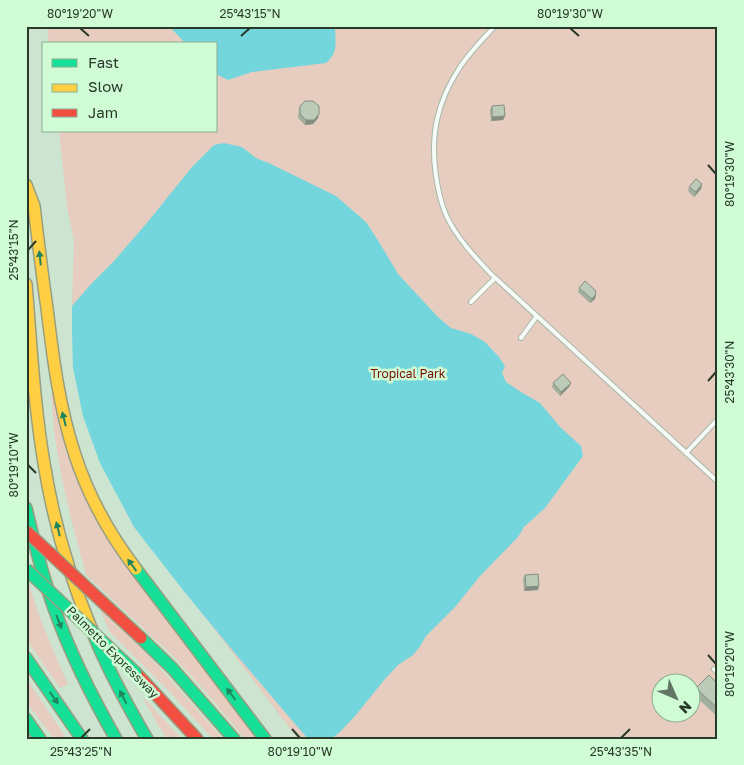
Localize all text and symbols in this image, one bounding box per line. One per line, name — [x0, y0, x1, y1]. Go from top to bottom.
text: 80°19'20"W — [47, 6, 113, 21]
text: 25°43'15"N — [219, 6, 281, 21]
text: 80°19'30"W — [537, 6, 604, 21]
legend — [42, 42, 218, 132]
text: Fast — [88, 53, 119, 71]
text: Slow — [88, 77, 123, 95]
text: Jam — [88, 103, 118, 121]
text: 80°19'30"W — [722, 140, 737, 207]
text: 25°43'15"N — [6, 219, 21, 281]
one-way arrow — [36, 250, 44, 266]
text: 25°43'30"N — [722, 341, 737, 403]
park label: Tropical Park — [371, 366, 446, 381]
one-way arrow — [60, 411, 68, 426]
text: 80°19'10"W — [6, 432, 21, 497]
one-way arrow — [54, 522, 62, 537]
one-way arrow — [127, 558, 137, 572]
street label: Palmetto Expressway — [64, 603, 162, 701]
one-way arrow — [55, 615, 63, 630]
text: 80°19'20"W — [722, 631, 737, 697]
north arrow — [652, 672, 702, 722]
one-way arrow — [226, 688, 237, 701]
one-way arrow — [119, 689, 127, 704]
one-way arrow — [49, 691, 59, 705]
text: N — [676, 698, 695, 717]
text: 25°43'25"N — [50, 744, 112, 759]
text: 80°19'10"W — [268, 744, 333, 759]
text: 25°43'35"N — [590, 744, 652, 759]

